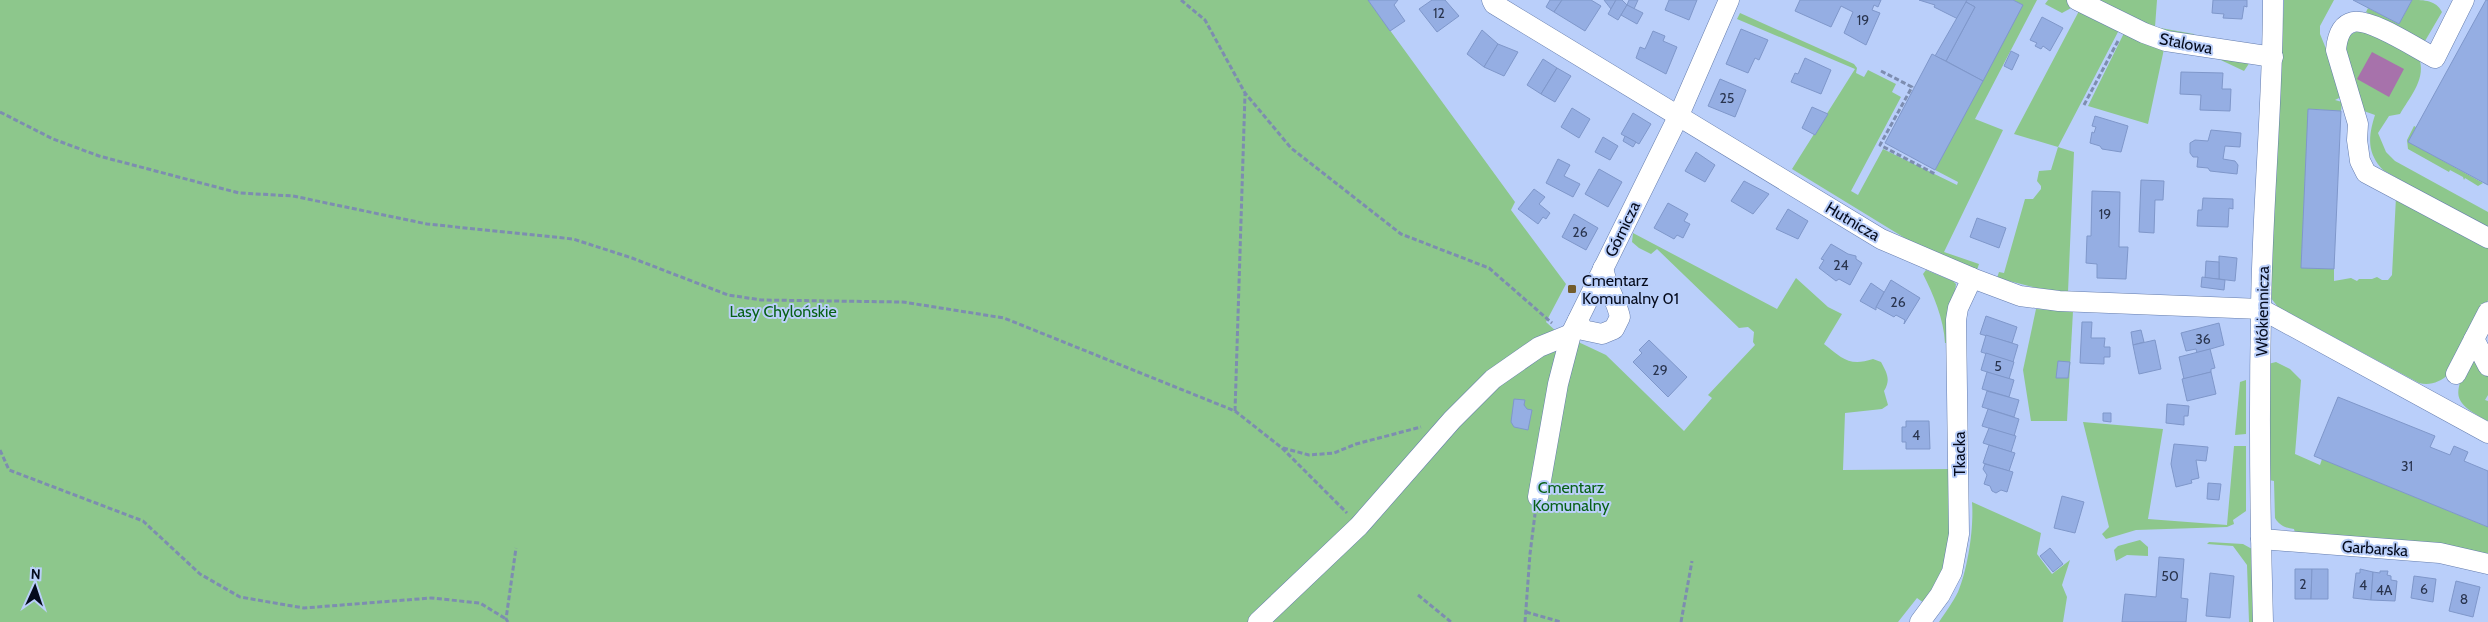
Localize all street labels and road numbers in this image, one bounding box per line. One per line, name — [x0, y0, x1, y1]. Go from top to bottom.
street label: Stalowa — [2158, 29, 2214, 58]
street label: Górnicza — [1601, 198, 1644, 260]
street label: Hutnicza — [1822, 198, 1883, 245]
street label: Włókiennicza — [2252, 265, 2273, 356]
street label: Tkacka — [1950, 431, 1969, 477]
street label: Garbarska — [2341, 537, 2409, 560]

